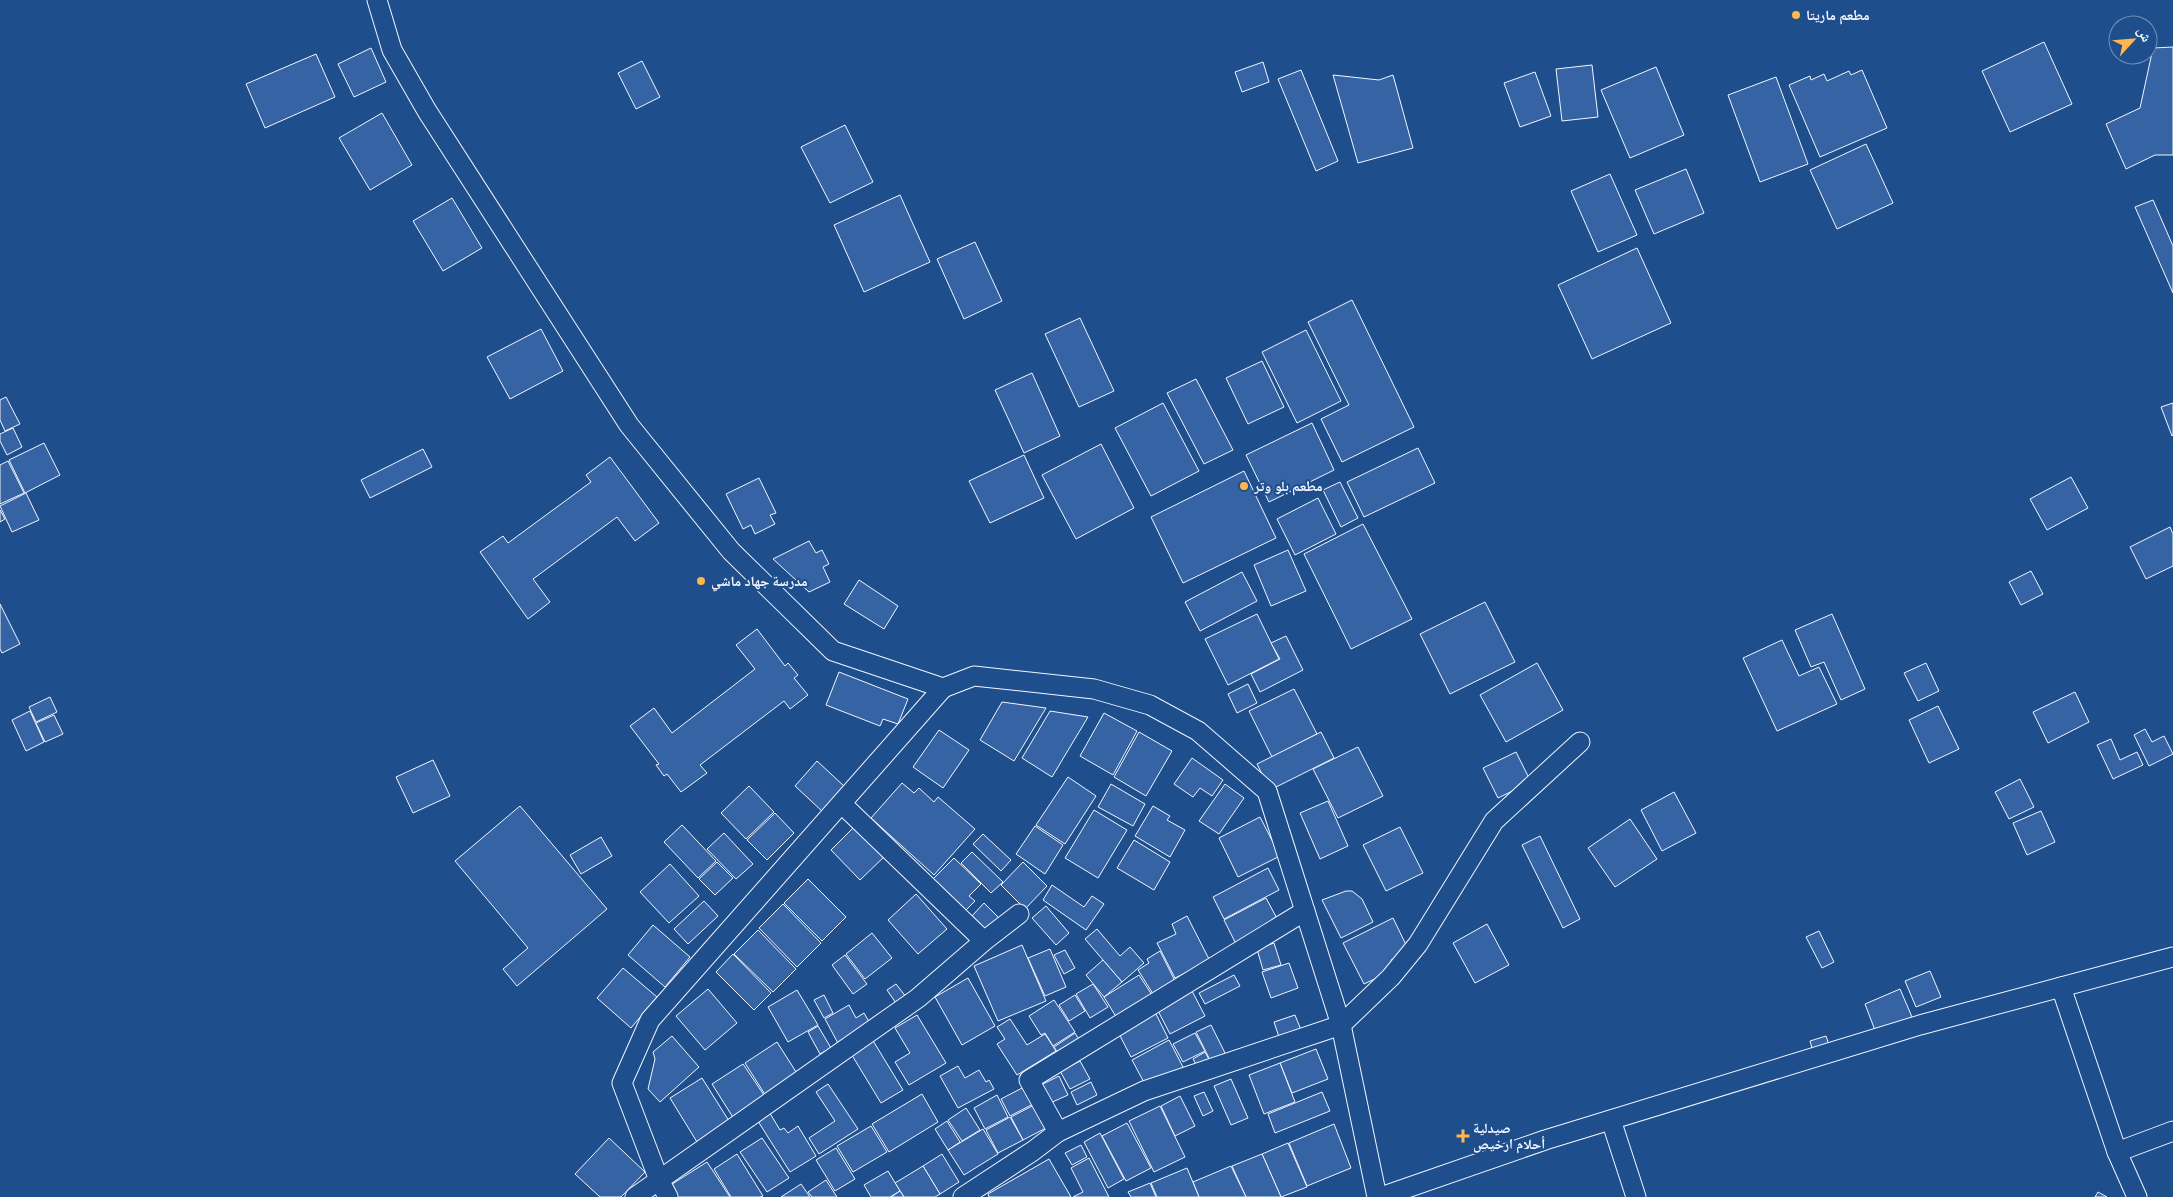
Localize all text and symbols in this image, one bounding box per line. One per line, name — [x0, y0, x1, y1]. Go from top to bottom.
place label: مطعم ماريتا — [1806, 7, 1870, 25]
marker: مطعم ماريتا — [1790, 9, 1802, 21]
north arrow — [2108, 15, 2158, 65]
text: ش — [2133, 24, 2155, 45]
place label: مطعم بلو وتر — [1253, 478, 1323, 496]
marker: مطعم بلو وتر — [1238, 480, 1250, 492]
place label: مدرسة جهاد ماشي — [711, 573, 808, 592]
marker: مدرسة جهاد ماشي — [695, 575, 707, 587]
place label: صيدلية أحلام ارخيص — [1473, 1120, 1545, 1154]
marker: صيدلية أحلام ارخيص — [1457, 1130, 1469, 1142]

